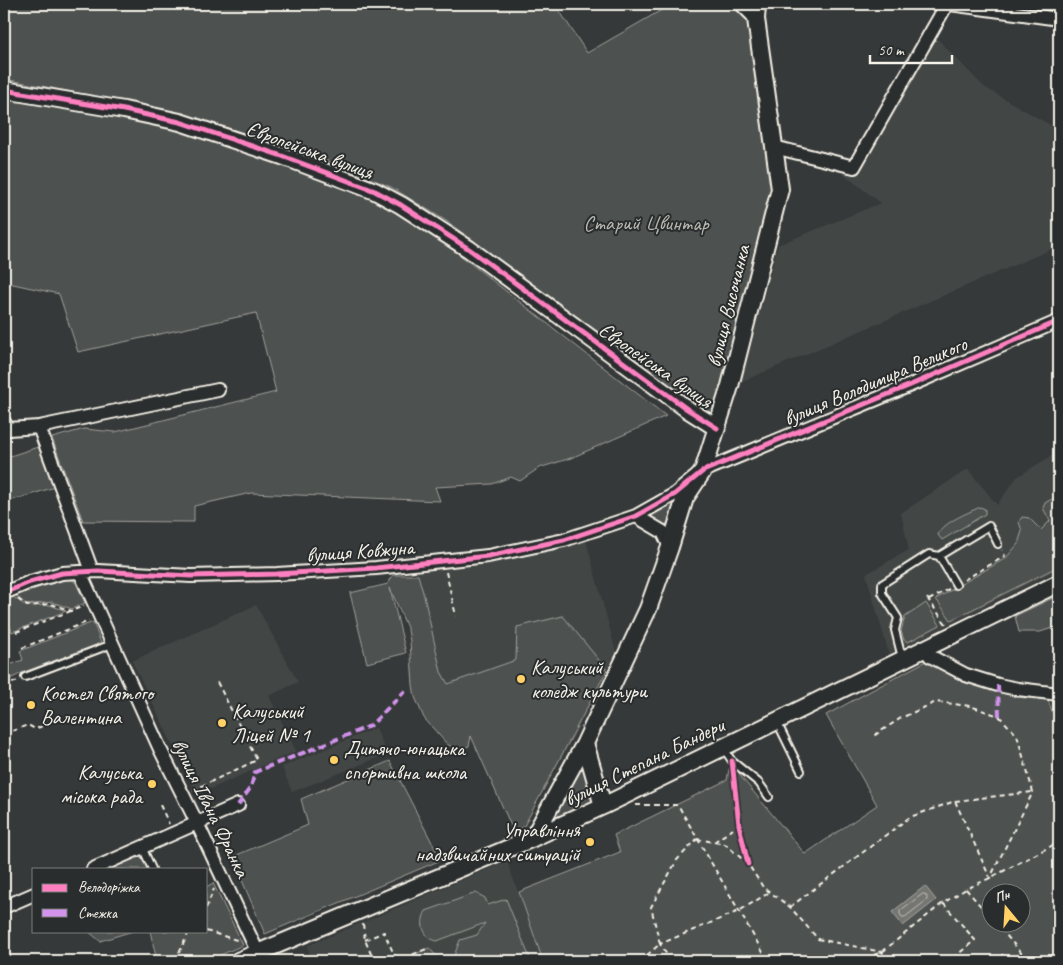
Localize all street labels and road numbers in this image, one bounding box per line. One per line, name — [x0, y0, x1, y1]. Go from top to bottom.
street label: Європейська вулиця — [243, 115, 378, 185]
street label: вулиця Височанка — [700, 241, 756, 370]
street label: Європейська вулиця — [594, 316, 719, 415]
street label: вулиця Володимира Великого — [779, 330, 972, 431]
street label: вулиця Ковжуна — [305, 534, 417, 568]
street label: вулиця Степана Бандери — [560, 711, 730, 812]
street label: вулиця Івана Франка — [166, 734, 257, 883]

